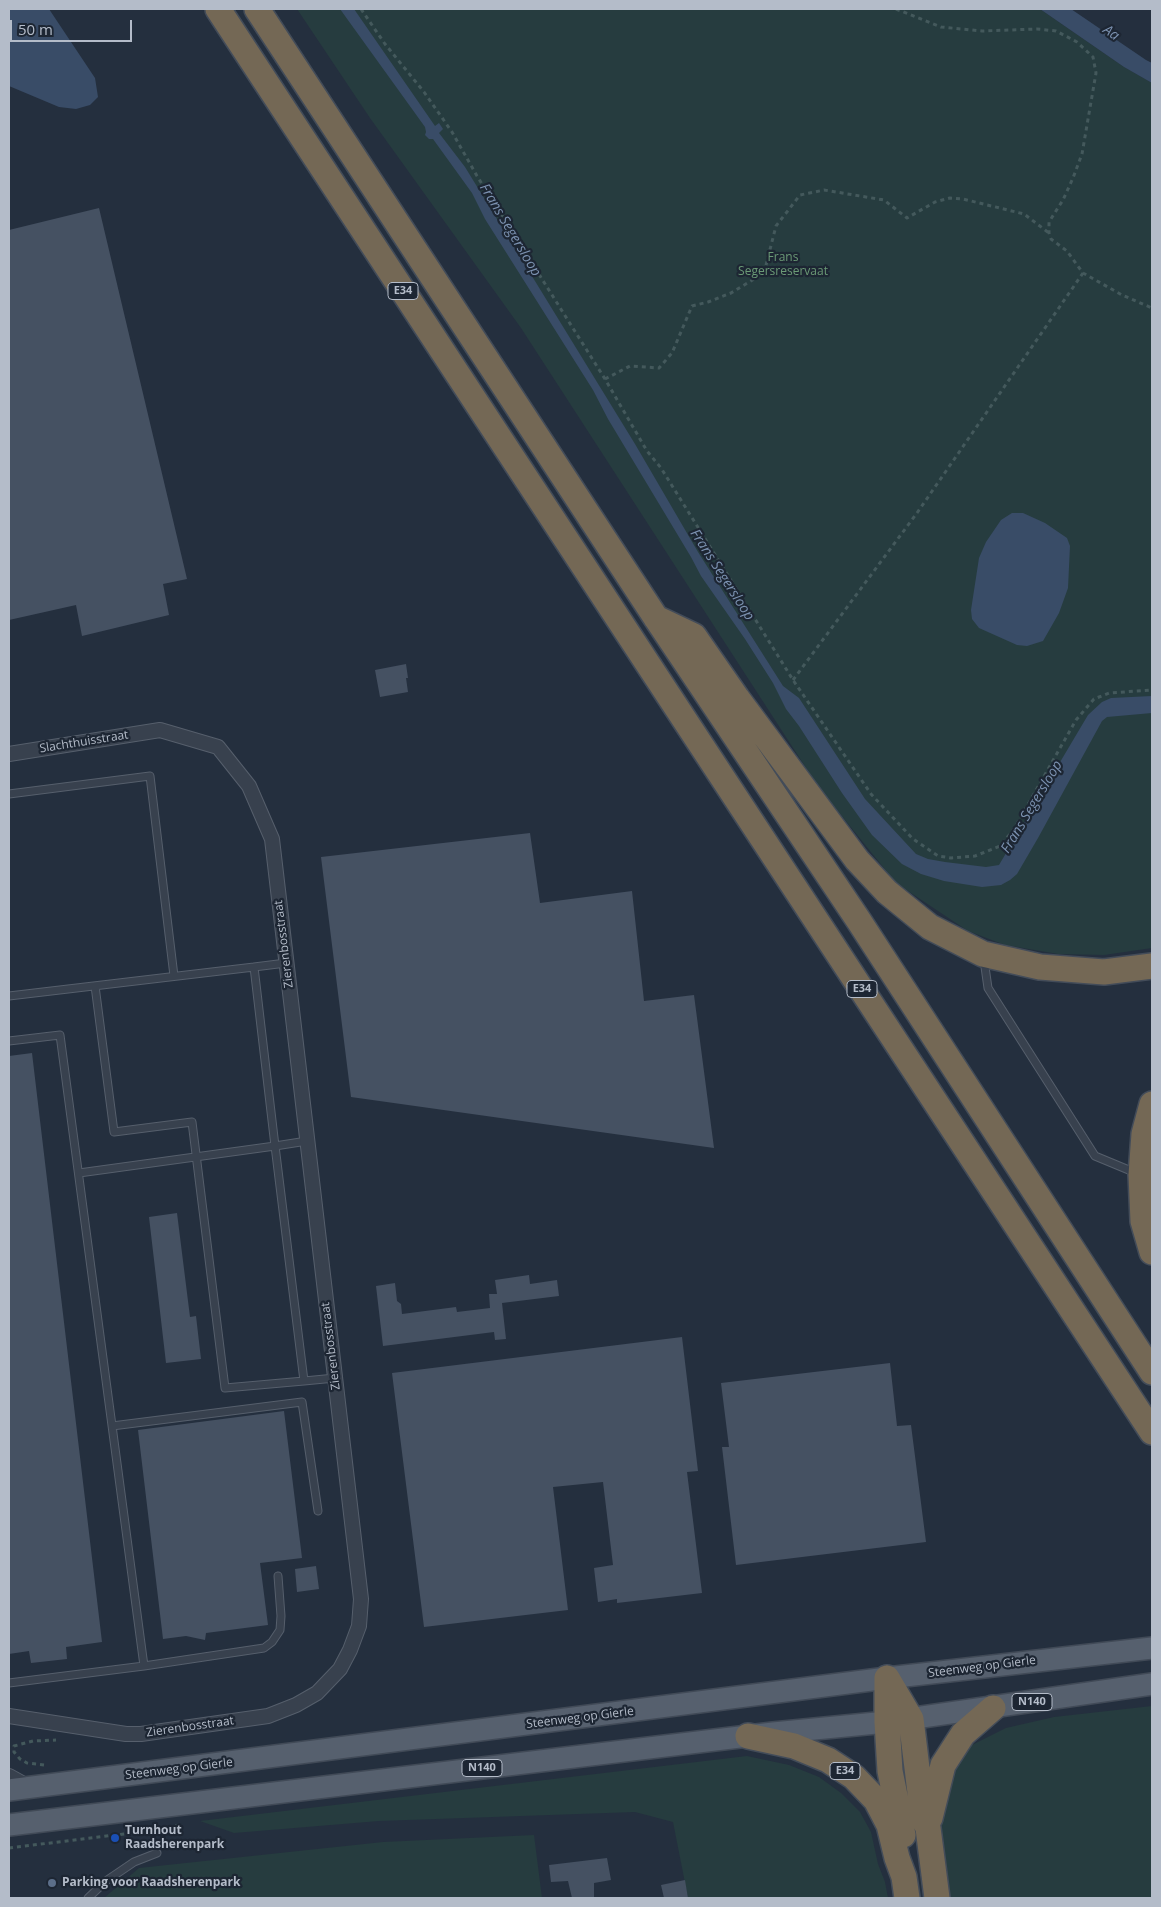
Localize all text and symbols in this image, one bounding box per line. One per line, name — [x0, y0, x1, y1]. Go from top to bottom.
scale bar — [12, 10, 135, 42]
text: 50 m — [18, 19, 53, 39]
water label: Aa — [1100, 22, 1122, 44]
water label: Frans Segersloop — [476, 181, 544, 279]
park label: Frans Segersreservaat — [738, 251, 828, 279]
road number: E34 — [388, 282, 418, 300]
water label: Frans Segersloop — [686, 526, 758, 624]
street label: Slachthuisstraat — [39, 728, 129, 756]
water label: Frans Segersloop — [998, 758, 1066, 856]
street label: Zierenbosstraat — [271, 899, 297, 989]
road number: E34 — [847, 981, 877, 998]
street label: Zierenbosstraat — [318, 1301, 344, 1391]
street label: Steenweg op Gierle — [927, 1653, 1037, 1681]
road number: N140 — [1012, 1694, 1052, 1710]
street label: Steenweg op Gierle — [525, 1704, 635, 1732]
street label: Zierenbosstraat — [145, 1714, 235, 1740]
street label: Steenweg op Gierle — [124, 1755, 234, 1783]
road number: N140 — [462, 1760, 502, 1776]
road number: E34 — [830, 1762, 860, 1780]
place label: Turnhout Raadsherenpark — [125, 1824, 224, 1852]
marker: Turnhout Raadsherenpark — [109, 1832, 121, 1844]
place label: Parking voor Raadsherenpark — [62, 1876, 240, 1890]
marker: Parking voor Raadsherenpark — [46, 1877, 58, 1889]

